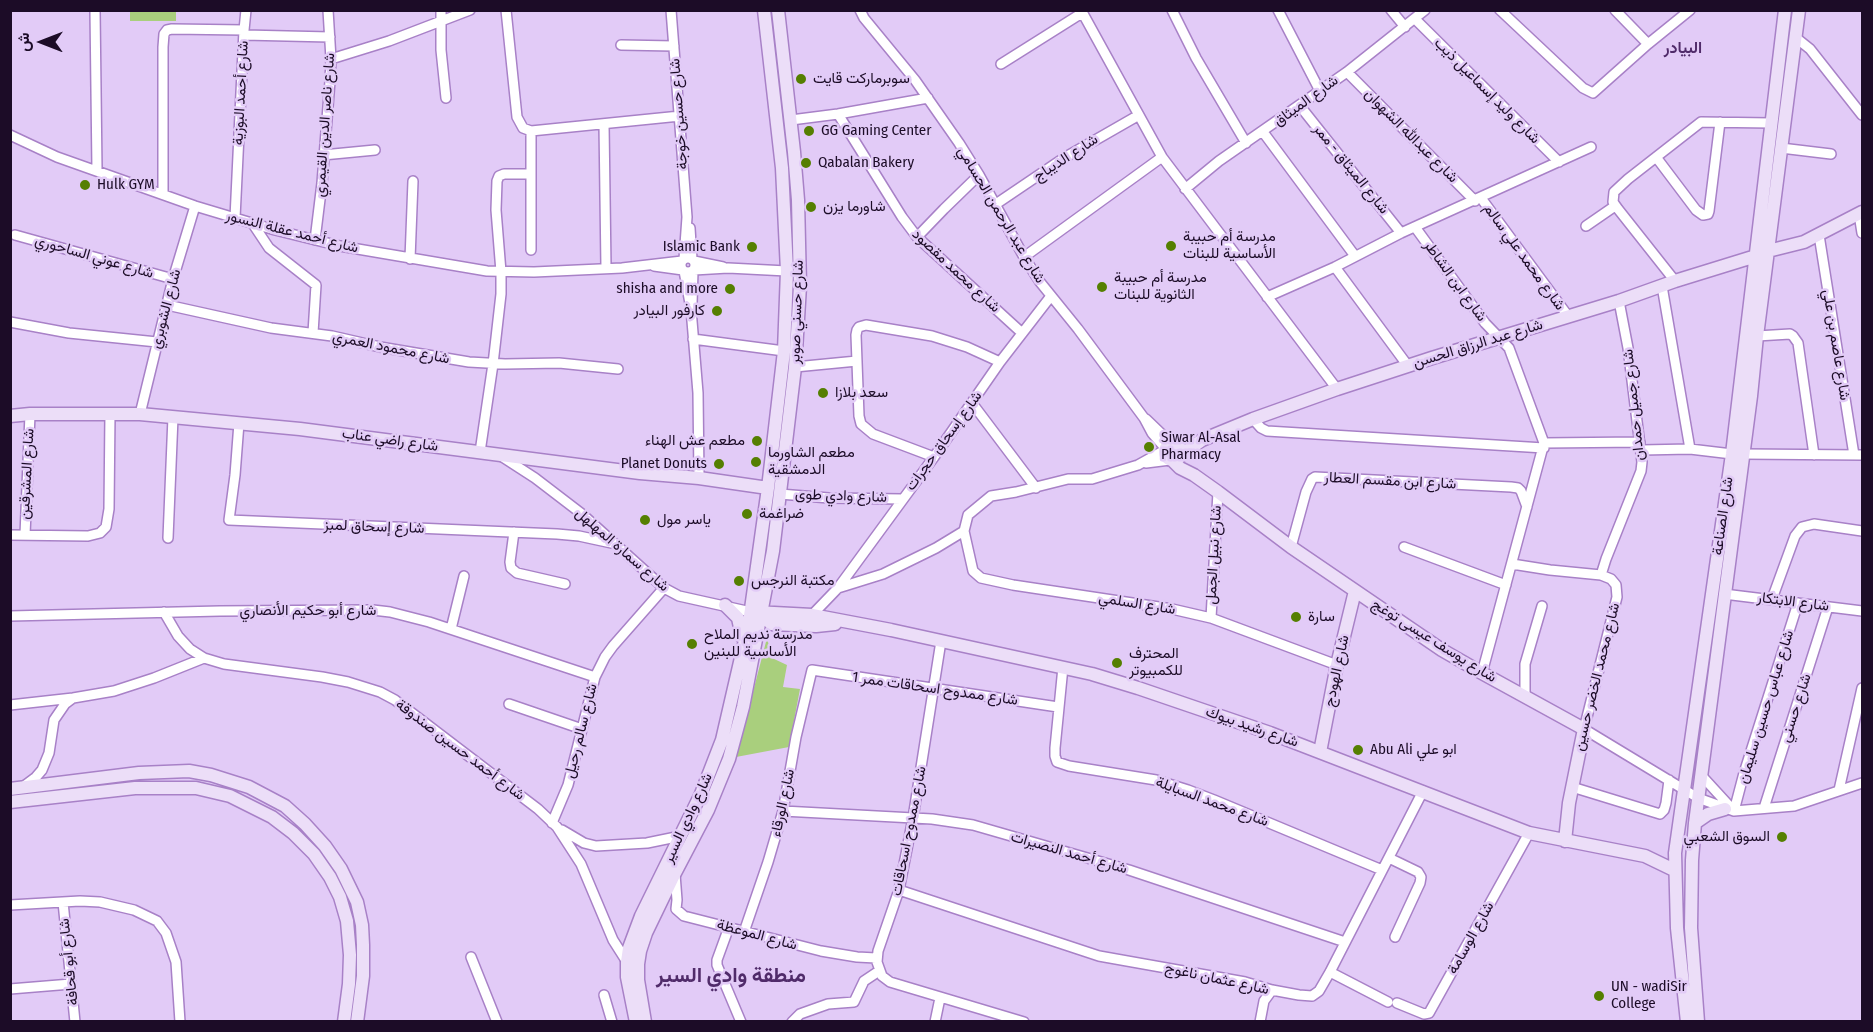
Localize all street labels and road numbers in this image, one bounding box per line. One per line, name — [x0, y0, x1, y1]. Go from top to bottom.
street label: شارع وليد إسماعيل ذيب — [1430, 34, 1544, 148]
street label: شارع أحمد البوزية — [229, 40, 253, 146]
street label: شارع ناصر الدين القيمري — [311, 52, 339, 198]
street label: شارع حسين خوجة — [666, 58, 692, 170]
street label: شارع الميثاق — [1270, 72, 1342, 130]
street label: شارع عبدالله الشهوان — [1360, 85, 1462, 187]
street label: شارع الميثاق - ممر — [1309, 120, 1393, 218]
street label: شارع الديباج — [1030, 130, 1102, 186]
street label: شارع عبد الرحمن الحسامي — [953, 143, 1049, 287]
street label: شارع محمد علي سالم — [1479, 200, 1569, 314]
street label: شارع أحمد عقلة النسور — [224, 207, 360, 257]
street label: شارع محمد مقصود — [908, 225, 1004, 317]
street label: شارع عوني الساحوري — [33, 231, 155, 283]
street label: شارع ابن الشاطر — [1420, 237, 1490, 325]
street label: شارع حسني صوبر — [786, 260, 808, 364]
street label: شارع الشوبري — [147, 267, 185, 351]
street label: شارع عاصم بن علي — [1818, 288, 1854, 402]
street label: شارع عبد الرزاق الحسن — [1411, 316, 1545, 372]
street label: شارع محمود العمري — [331, 328, 451, 368]
street label: شارع جميل حمدان — [1619, 348, 1649, 462]
street label: شارع إسحاق حجرات — [902, 388, 986, 494]
street label: شارع راضي عناب — [341, 424, 439, 456]
street label: شارع المشرقين — [16, 428, 38, 520]
street label: شارع ابن مقسم العطار — [1323, 469, 1457, 493]
street label: شارع الصناعة — [1709, 476, 1737, 556]
street label: شارع وادي طوى — [795, 485, 887, 507]
street label: شارع سمارة المهلهل — [571, 504, 673, 596]
street label: شارع نبيل الجمل — [1202, 505, 1226, 605]
street label: شارع إسحاق لمبز — [323, 516, 425, 538]
street label: شارع السلمي — [1097, 589, 1177, 619]
street label: شارع الابتكار — [1756, 589, 1830, 615]
street label: شارع يوسف عيسى توغج — [1368, 595, 1500, 687]
street label: شارع محمد الخضر حسين — [1570, 601, 1624, 753]
street label: شارع أبو حكيم الأنصاري — [240, 602, 376, 620]
street label: شارع عباس حسين سليمان — [1734, 628, 1798, 786]
street label: شارع الهودج — [1321, 634, 1353, 708]
street label: شارع ممدوح اسحاقات ممر 1 — [851, 668, 1019, 710]
street label: شارع حسني — [1776, 671, 1816, 745]
street label: شارع سالم رحيل — [561, 682, 601, 780]
street label: شارع أحمد حسين صندوقة — [392, 696, 528, 804]
street label: شارع رشيد بيوك — [1203, 703, 1301, 751]
street label: شارع ممدوح اسحاقات — [888, 765, 930, 897]
street label: شارع الورقاء — [767, 767, 799, 839]
street label: شارع وادي السير — [659, 770, 717, 866]
street label: شارع محمد السبايلة — [1153, 773, 1271, 831]
street label: شارع أحمد النصيرات — [1009, 828, 1129, 878]
street label: شارع الوسامة — [1444, 899, 1498, 977]
street label: شارع الموعظة — [715, 916, 799, 954]
street label: شارع أبو قحافة — [55, 918, 83, 1006]
street label: شارع عثمان ناغوج — [1163, 959, 1271, 999]

